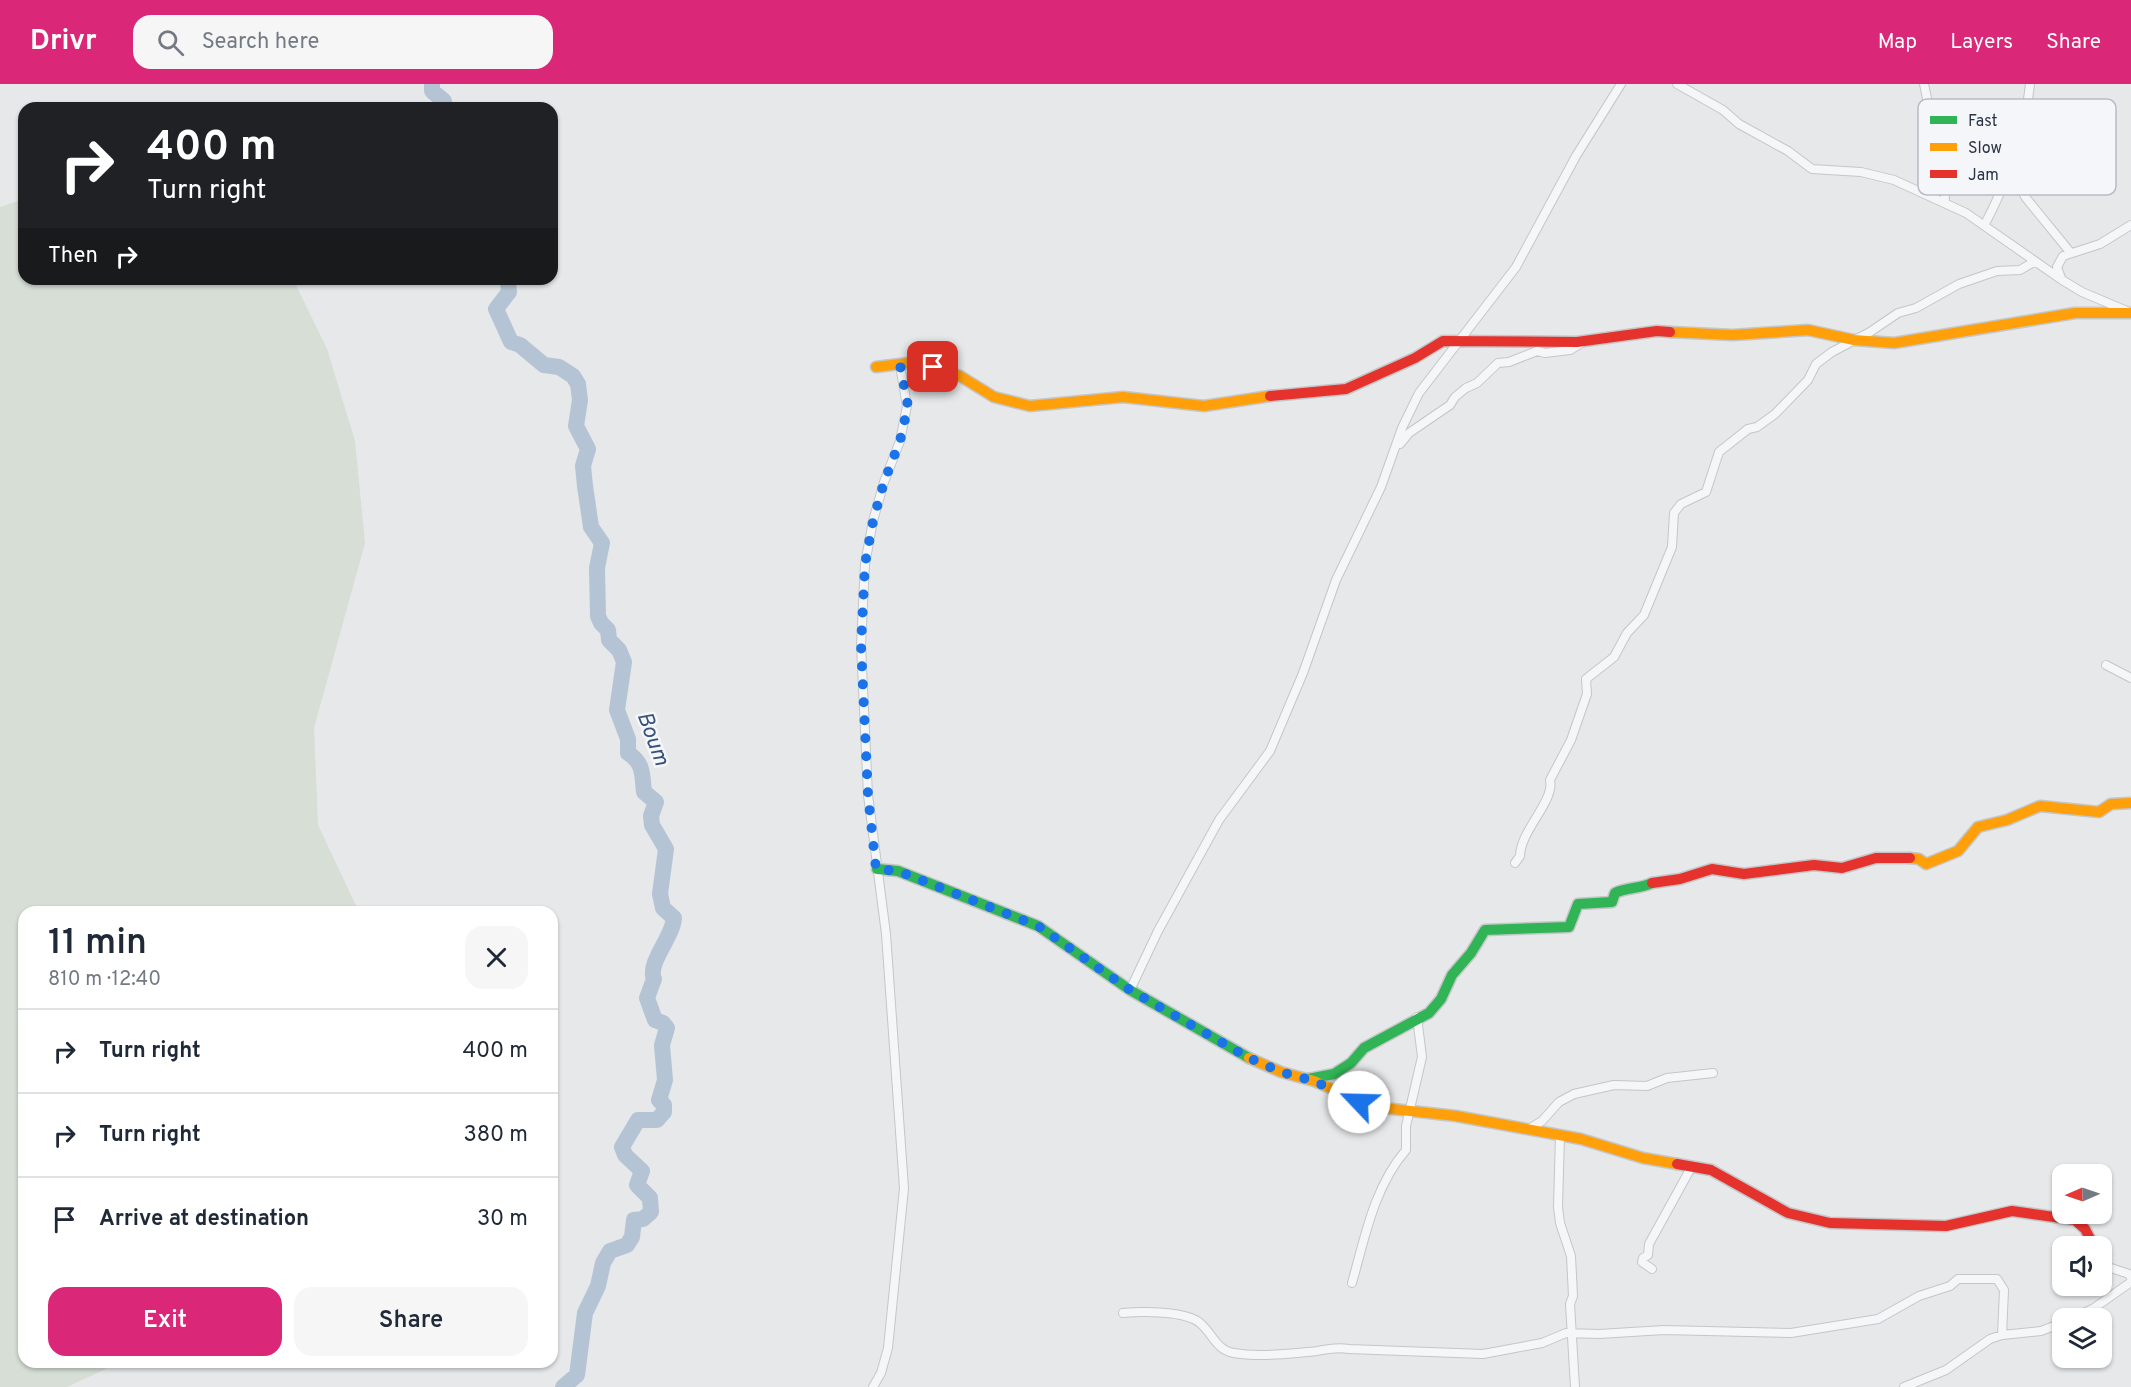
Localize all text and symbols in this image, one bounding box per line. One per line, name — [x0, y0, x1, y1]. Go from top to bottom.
search box — [133, 15, 553, 69]
text: Drivr — [30, 24, 97, 60]
icon: search — [154, 26, 187, 59]
text: Search here — [202, 29, 319, 56]
text: Map — [1878, 29, 1917, 56]
text: Layers — [1950, 29, 2013, 56]
text: Share — [2046, 29, 2101, 56]
legend — [1918, 99, 2116, 195]
text: Fast — [1968, 112, 1998, 132]
text: 400 m — [147, 122, 277, 175]
icon: right — [48, 126, 126, 204]
text: Slow — [1968, 139, 2002, 159]
text: Jam — [1968, 166, 1999, 186]
text: Turn right — [147, 174, 266, 208]
icon: right — [110, 240, 143, 273]
text: Then — [48, 243, 98, 270]
pin — [907, 341, 958, 392]
icon: arrive — [916, 350, 949, 383]
water label: Boum — [630, 708, 674, 770]
text: 11 min — [48, 921, 147, 967]
button: close — [465, 926, 528, 989]
text: 810 m · 12:40 — [48, 967, 161, 993]
icon: right — [48, 1035, 81, 1068]
text: Turn right — [99, 1038, 201, 1065]
text: 400 m — [462, 1038, 528, 1065]
position arrow — [1327, 1070, 1391, 1134]
icon: right — [48, 1119, 81, 1152]
text: Turn right — [99, 1122, 201, 1149]
text: 380 m — [464, 1122, 528, 1149]
north arrow — [2052, 1164, 2112, 1224]
map controls — [2052, 1164, 2112, 1368]
icon: arrive — [48, 1203, 81, 1236]
text: Arrive at destination — [99, 1206, 309, 1233]
text: 30 m — [477, 1206, 528, 1233]
button: sound — [2052, 1236, 2112, 1296]
button: Exit — [48, 1287, 282, 1356]
button: Share — [294, 1287, 528, 1356]
button: layers — [2052, 1308, 2112, 1368]

